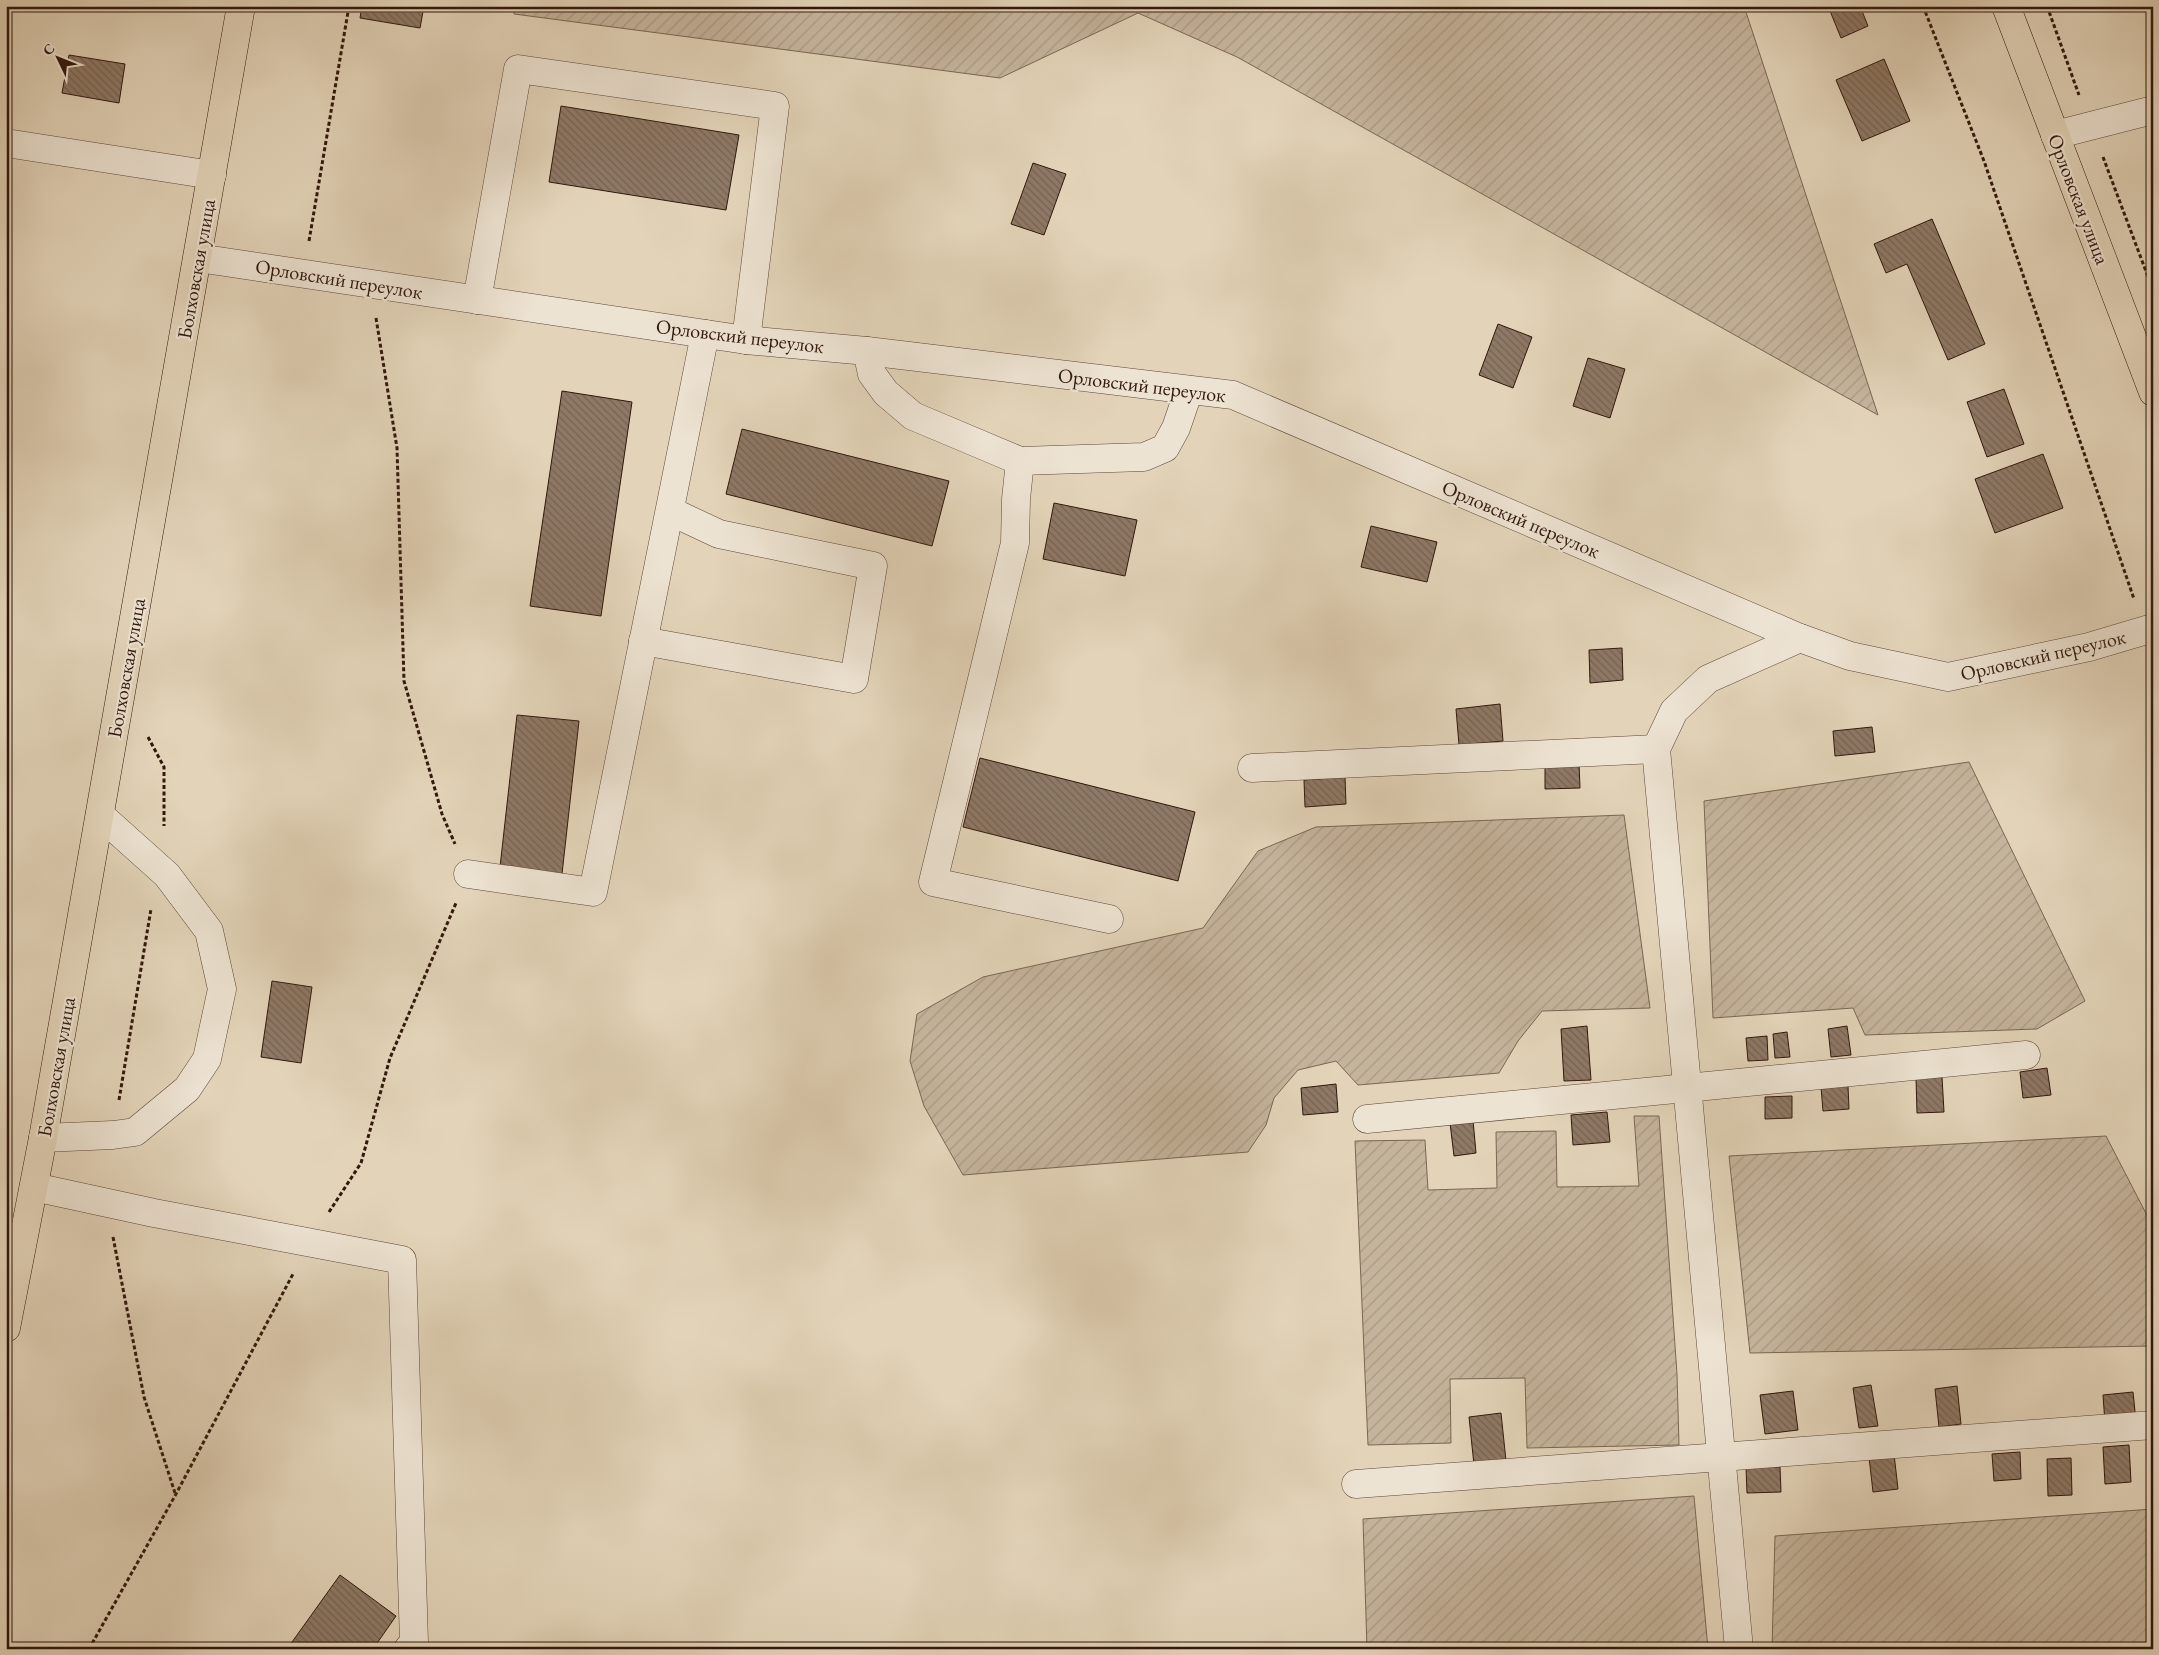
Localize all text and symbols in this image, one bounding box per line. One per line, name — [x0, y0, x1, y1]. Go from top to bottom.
north arrow — [32, 32, 82, 82]
text: С — [39, 39, 59, 59]
street label: Орловская улица — [2042, 130, 2116, 268]
street label: Болховская улица — [171, 197, 221, 341]
street label: Орловский переулок — [253, 253, 425, 305]
street label: Орловский переулок — [655, 313, 826, 359]
street label: Орловский переулок — [1057, 362, 1228, 408]
street label: Орловский переулок — [1438, 474, 1604, 564]
street label: Болховская улица — [101, 596, 151, 740]
street label: Орловский переулок — [1958, 623, 2129, 687]
street label: Болховская улица — [31, 995, 81, 1139]

